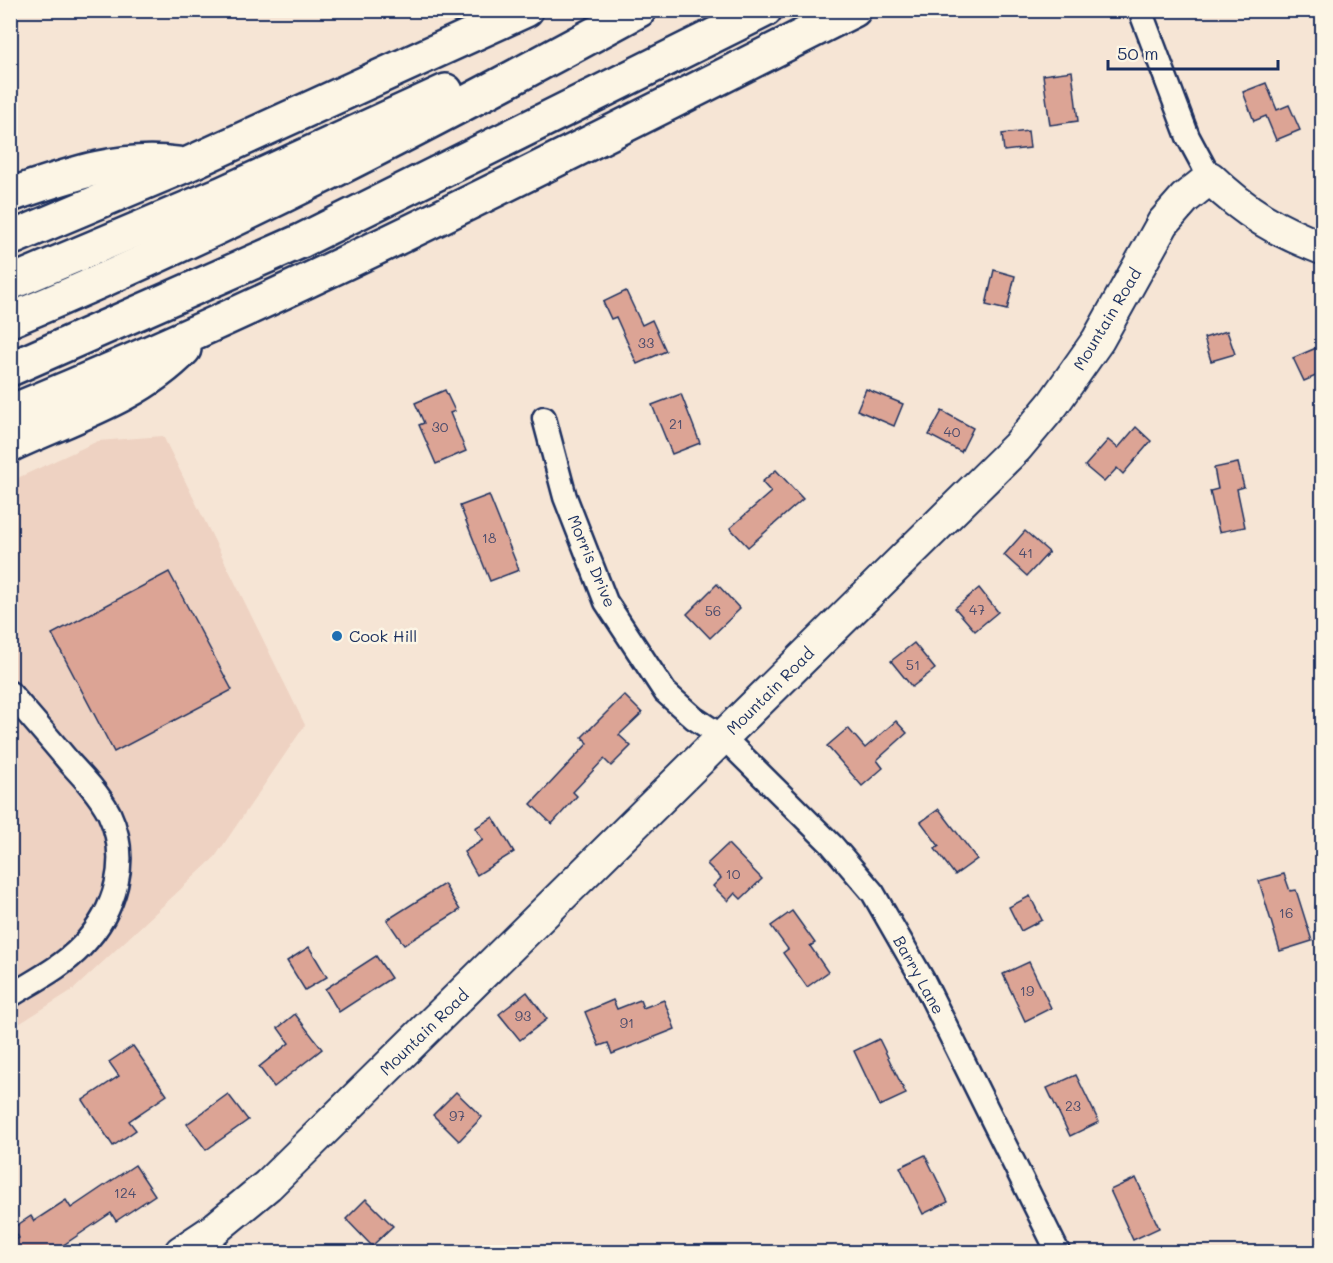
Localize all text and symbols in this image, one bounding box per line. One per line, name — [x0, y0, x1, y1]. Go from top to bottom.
scale bar — [1108, 33, 1278, 71]
text: 50 m — [1117, 41, 1159, 65]
street label: Mountain Road — [1068, 264, 1145, 374]
house number: 33 — [638, 333, 654, 352]
house number: 21 — [669, 414, 683, 433]
house number: 30 — [432, 417, 449, 436]
house number: 40 — [944, 422, 961, 441]
street label: Morris Drive — [564, 511, 621, 610]
house number: 18 — [482, 528, 496, 547]
house number: 41 — [1019, 543, 1033, 562]
house number: 47 — [969, 600, 985, 619]
house number: 56 — [705, 601, 721, 620]
place label: Cook Hill — [349, 625, 417, 646]
marker: Cook Hill — [330, 629, 344, 643]
street label: Mountain Road — [721, 642, 818, 739]
house number: 51 — [906, 655, 920, 674]
house number: 10 — [726, 864, 741, 883]
house number: 16 — [1279, 903, 1293, 922]
street label: Barry Lane — [889, 932, 950, 1018]
house number: 19 — [1020, 981, 1034, 1000]
street label: Mountain Road — [375, 984, 473, 1079]
house number: 93 — [515, 1006, 531, 1025]
house number: 91 — [620, 1013, 634, 1032]
house number: 23 — [1065, 1096, 1081, 1115]
house number: 97 — [449, 1106, 465, 1125]
house number: 124 — [114, 1183, 137, 1202]

